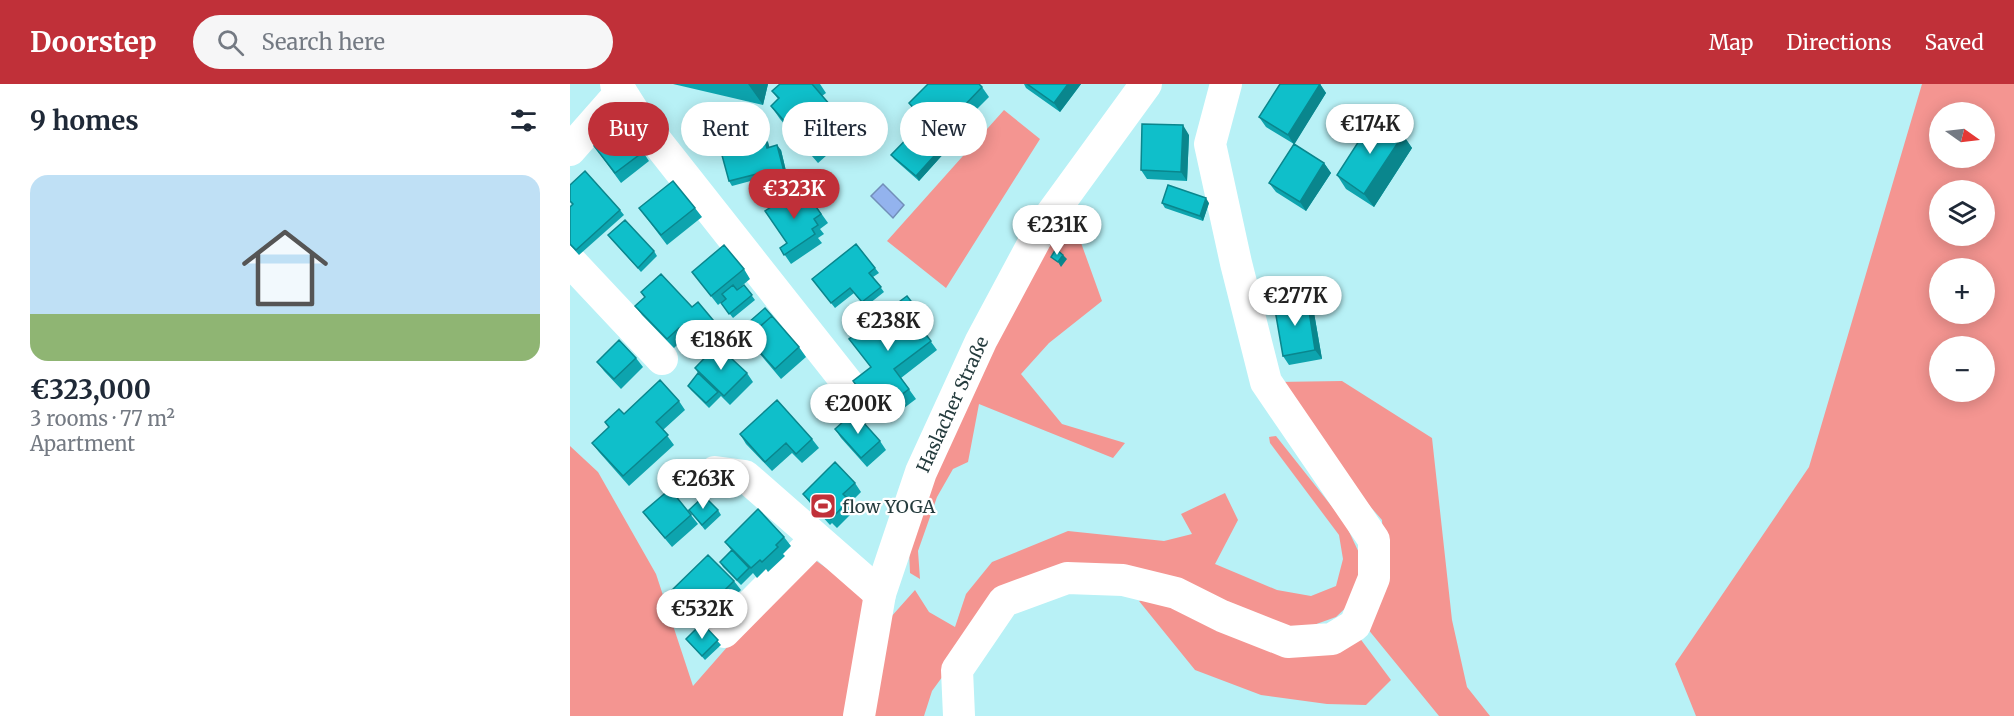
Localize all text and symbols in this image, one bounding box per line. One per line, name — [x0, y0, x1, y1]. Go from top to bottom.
search box — [193, 15, 613, 69]
text: Doorstep — [30, 24, 157, 60]
icon: search — [214, 26, 247, 59]
text: Search here — [262, 28, 385, 56]
text: Map — [1709, 29, 1753, 56]
text: Directions — [1786, 29, 1891, 56]
text: Saved — [1924, 29, 1984, 56]
chip: Buy — [588, 102, 669, 156]
chip: Rent — [681, 102, 770, 156]
chip: Filters — [782, 102, 888, 156]
chip: New — [900, 102, 987, 156]
north arrow — [1929, 102, 1995, 168]
map controls — [1929, 102, 1995, 402]
text: 9 homes — [30, 104, 139, 137]
icon: filters — [507, 104, 540, 137]
pin: €174K — [1328, 104, 1412, 155]
text: €174K — [1340, 111, 1400, 136]
pin: €323K — [752, 169, 836, 220]
text: €323K — [763, 176, 825, 201]
button: layers — [1929, 180, 1995, 246]
pin: €231K — [1015, 205, 1099, 256]
text: €231K — [1027, 212, 1087, 237]
icon: home — [231, 214, 339, 322]
button: + — [1929, 258, 1995, 324]
pin: €277K — [1253, 276, 1337, 327]
text: €277K — [1263, 283, 1327, 308]
pin: €238K — [846, 301, 930, 352]
text: €238K — [856, 308, 920, 333]
pin: €186K — [679, 320, 763, 371]
text: €186K — [690, 327, 752, 352]
street label: Haslacher Straße — [911, 333, 993, 476]
button: − — [1929, 336, 1995, 402]
text: €323,000 — [30, 373, 151, 406]
pin: €200K — [816, 384, 900, 435]
text: €200K — [824, 391, 892, 416]
text: 3 rooms · 77 m² — [30, 406, 175, 431]
text: Apartment — [30, 431, 135, 456]
pin: €263K — [661, 459, 745, 510]
text: €263K — [671, 466, 735, 491]
sports icon: flow YOGA — [808, 491, 838, 521]
place label: flow YOGA — [842, 495, 936, 518]
pin: €532K — [660, 589, 744, 640]
text: €532K — [671, 596, 733, 621]

